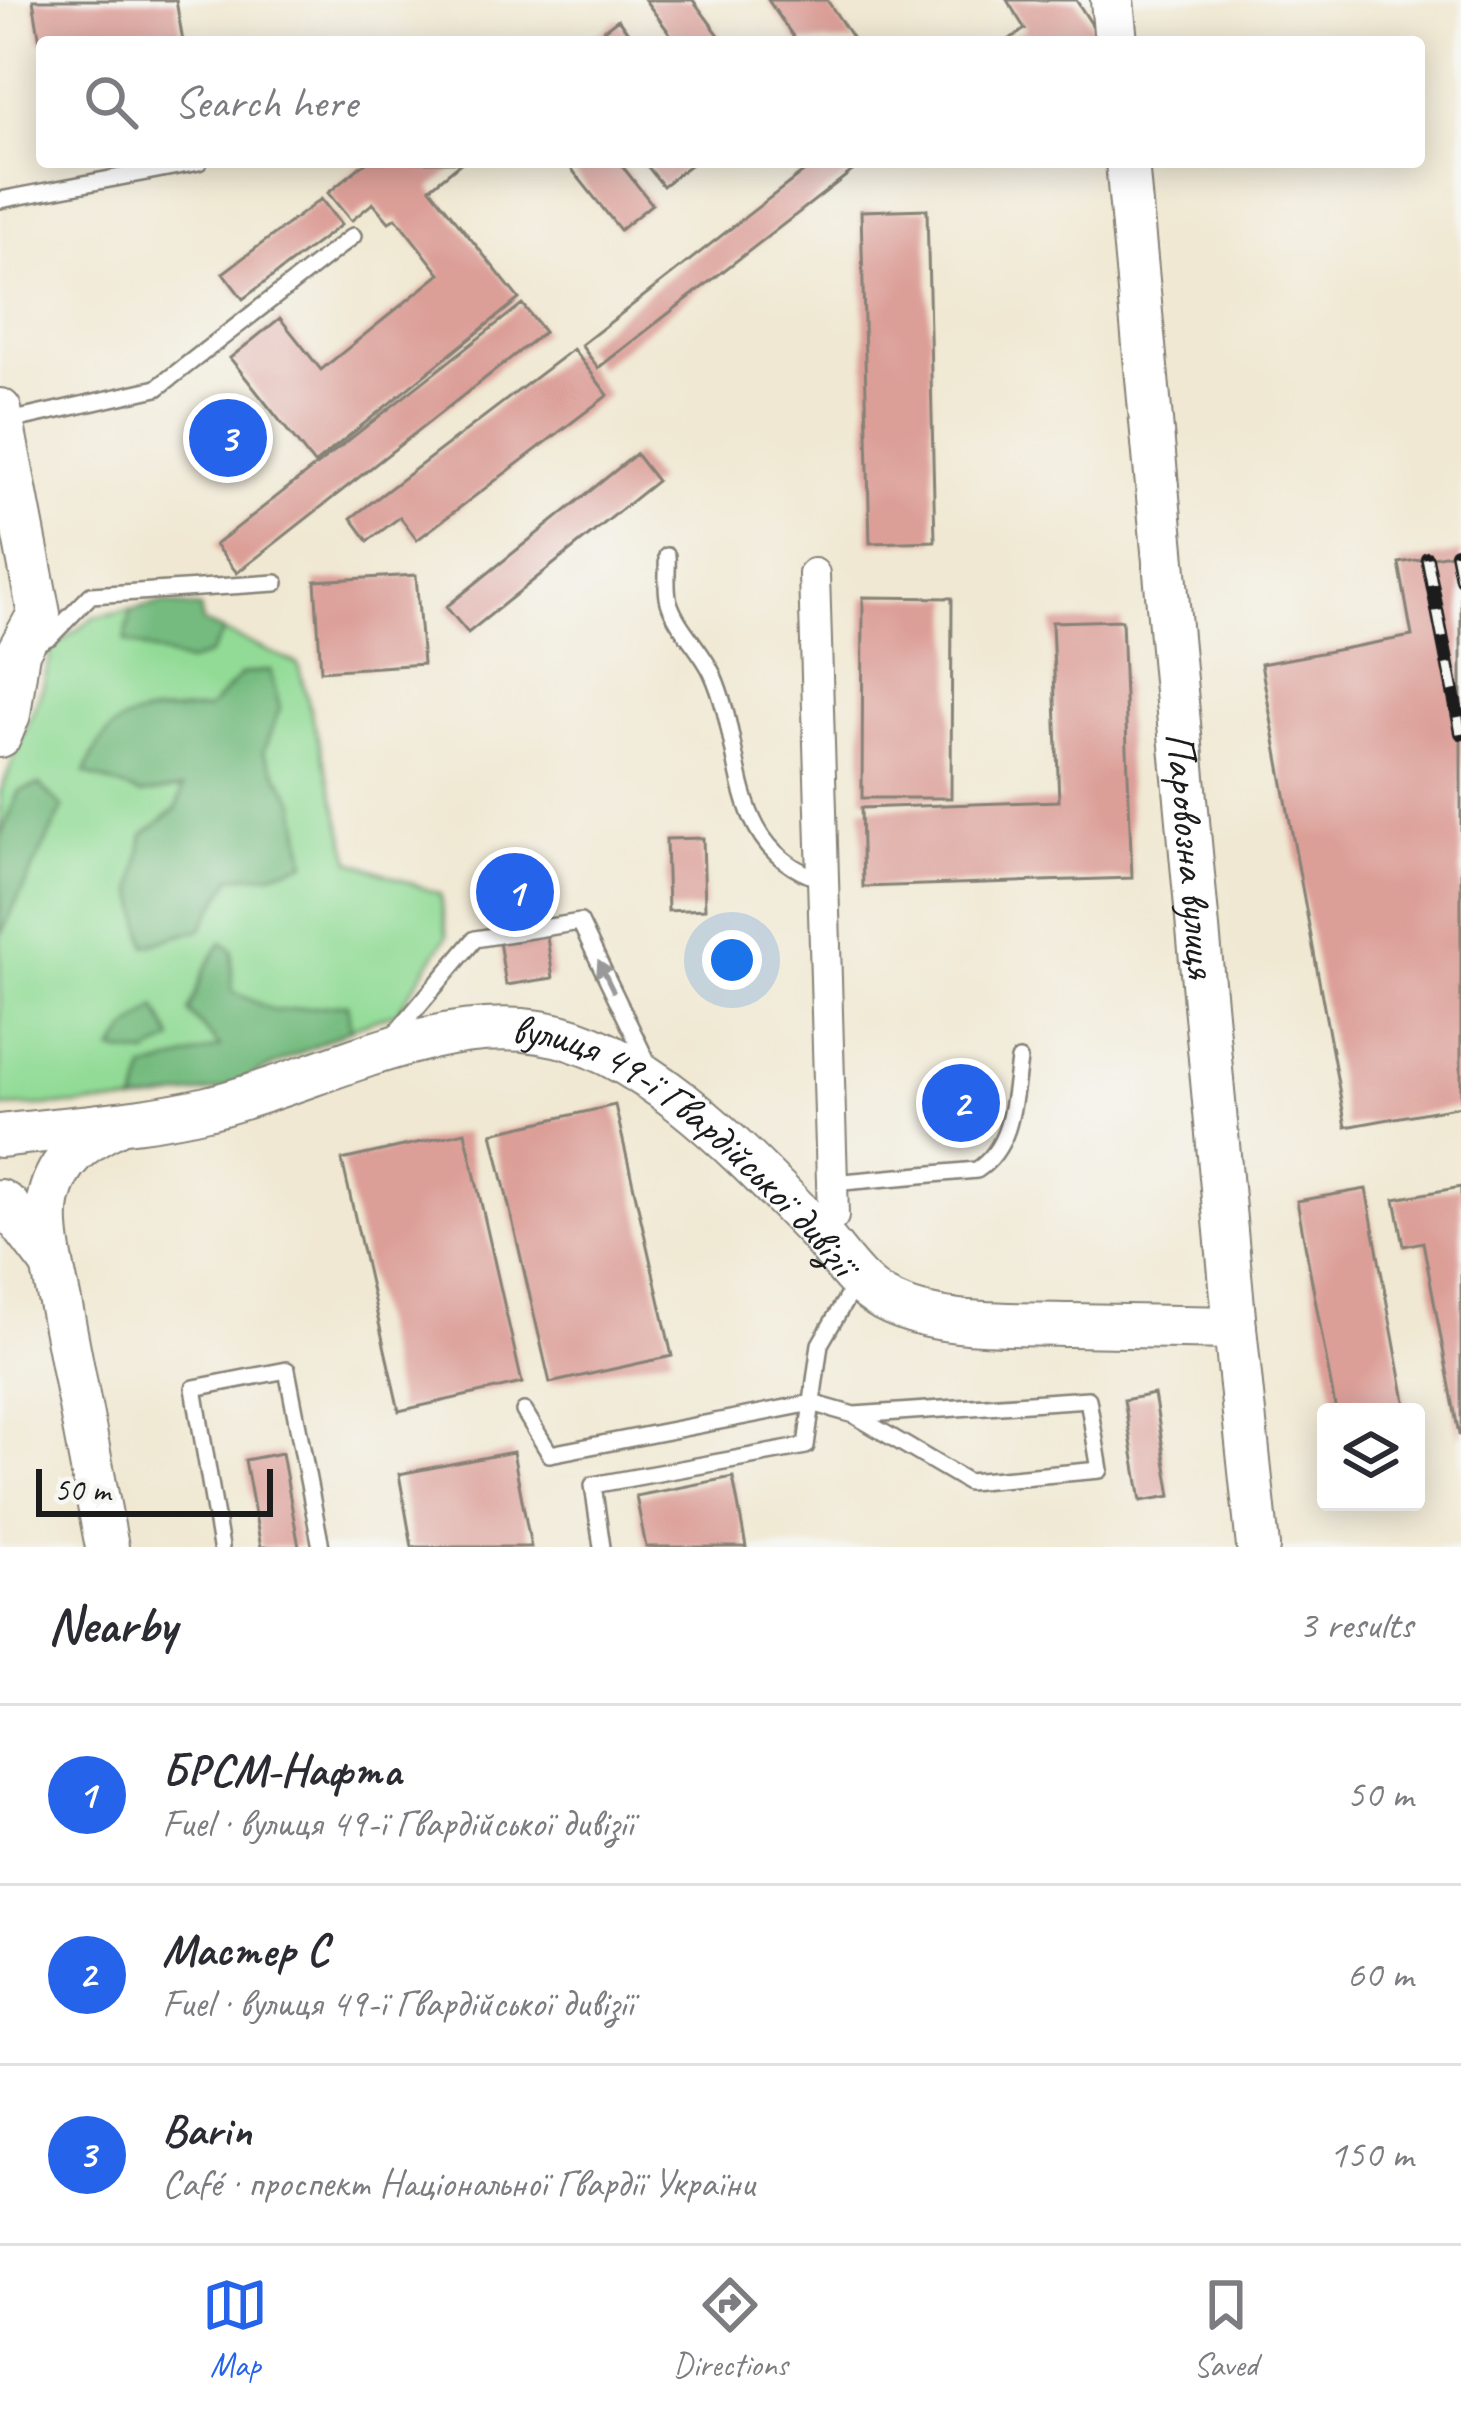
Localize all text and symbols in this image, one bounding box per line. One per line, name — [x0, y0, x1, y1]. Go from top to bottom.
search box — [36, 36, 1425, 168]
icon: search — [78, 69, 144, 135]
text: Search here — [174, 74, 357, 131]
pin: 3 — [189, 393, 267, 483]
street label: Паровозна вулиця — [1153, 730, 1229, 982]
pin: 1 — [476, 847, 554, 937]
your location — [702, 930, 762, 990]
one-way arrow — [596, 958, 616, 993]
street label: вулиця 49-ї Гвардійської дивізії — [511, 1003, 874, 1292]
pin: 2 — [922, 1058, 1000, 1148]
map controls — [1317, 1403, 1425, 1511]
button: layers — [1317, 1403, 1425, 1511]
scale bar — [36, 1463, 273, 1516]
text: 50 m — [54, 1469, 110, 1511]
text: Nearby — [48, 1593, 176, 1657]
text: 3 results — [1299, 1601, 1413, 1650]
text: БРСМ-Нафта — [162, 1742, 402, 1799]
text: 1 — [78, 1770, 96, 1819]
text: 50 m — [1347, 1770, 1413, 1819]
text: Fuel · вулиця 49-ї Гвардійської дивізії — [162, 1799, 633, 1848]
text: Мастер С — [162, 1922, 329, 1979]
text: 2 — [78, 1950, 96, 1999]
text: 60 m — [1347, 1950, 1413, 1999]
text: Fuel · вулиця 49-ї Гвардійської дивізії — [162, 1979, 633, 2028]
text: Barin — [162, 2102, 251, 2159]
text: 3 — [78, 2130, 96, 2179]
text: 150 m — [1329, 2130, 1413, 2179]
text: Café · проспект Національної Гвардії України — [162, 2159, 755, 2208]
tab: Map — [202, 2272, 268, 2386]
tab: Directions — [673, 2272, 788, 2386]
tab: Saved — [1193, 2272, 1259, 2386]

